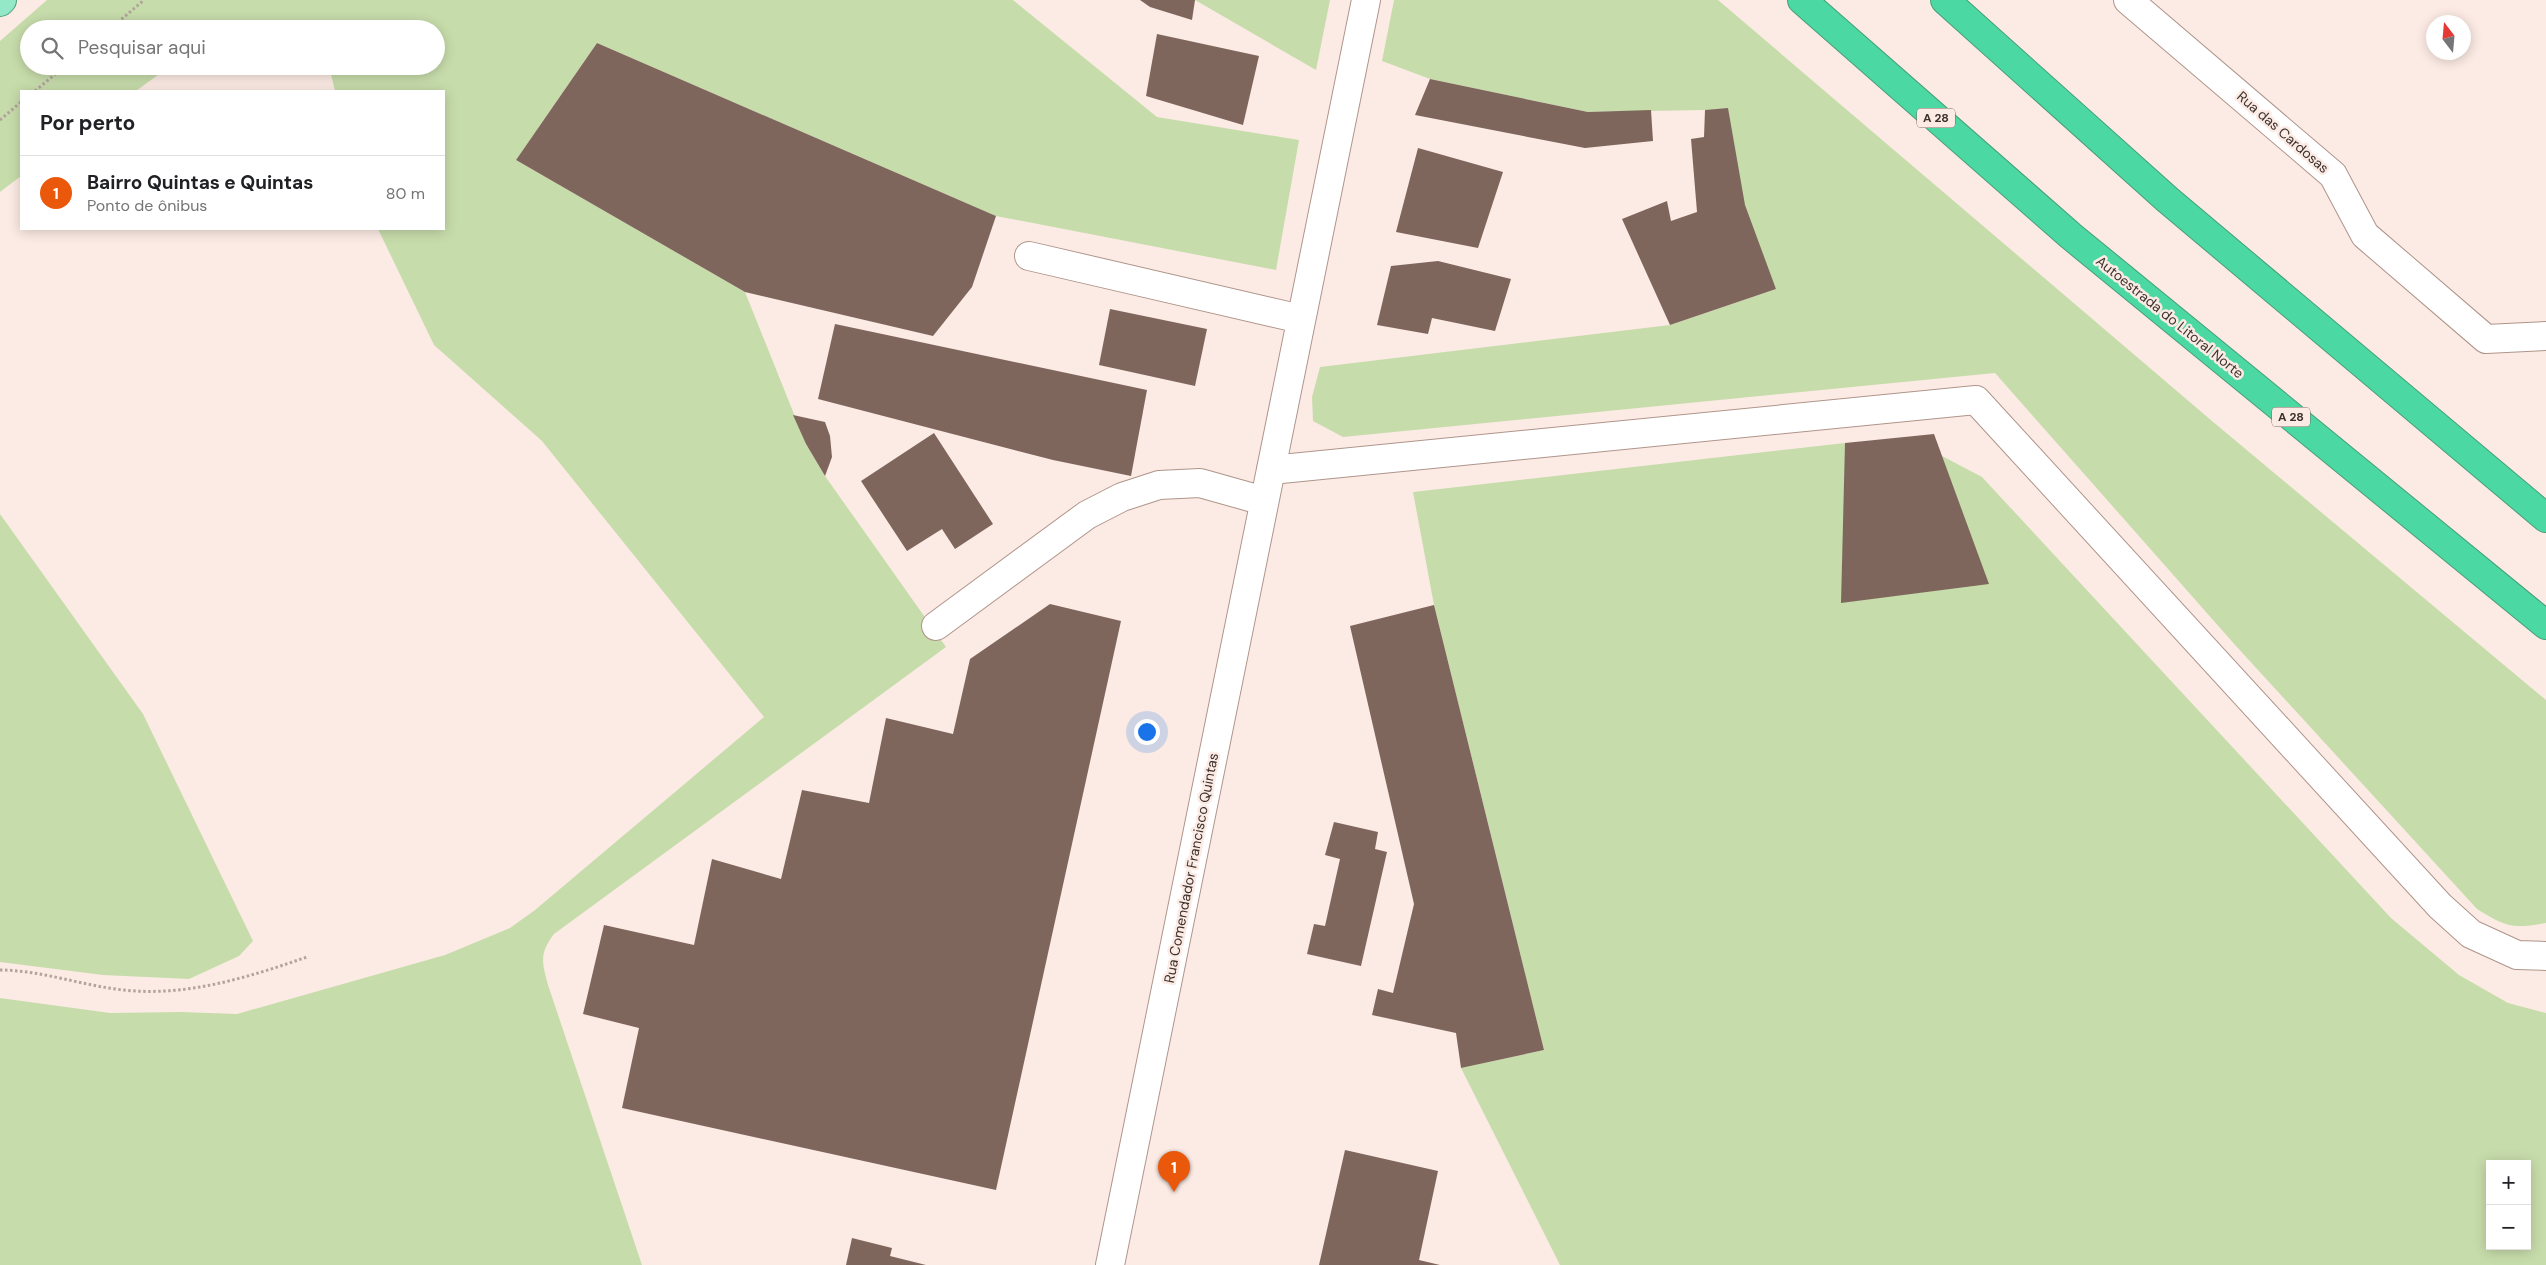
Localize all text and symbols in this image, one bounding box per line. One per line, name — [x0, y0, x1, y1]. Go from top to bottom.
north arrow — [2426, 15, 2471, 60]
search box — [20, 20, 445, 75]
icon: search — [38, 34, 66, 62]
text: Pesquisar aqui — [78, 35, 206, 60]
street label: Rua das Cardosas — [2233, 87, 2333, 177]
text: Por perto — [40, 109, 135, 137]
road number: A 28 — [1917, 109, 1955, 128]
text: Bairro Quintas e Quintas — [87, 170, 313, 195]
text: 1 — [53, 183, 59, 204]
text: 80 m — [386, 183, 425, 204]
text: Ponto de ônibus — [87, 195, 207, 216]
street label: Autoestrada do Litoral Norte — [2092, 252, 2248, 382]
road number: A 28 — [2272, 408, 2310, 427]
your location — [1134, 719, 1160, 745]
street label: Rua Comendador Francisco Quintas — [1160, 751, 1222, 985]
pin: 1 — [1158, 1151, 1190, 1192]
map controls — [2486, 1160, 2531, 1250]
button: + — [2486, 1160, 2531, 1205]
button: − — [2486, 1205, 2531, 1250]

